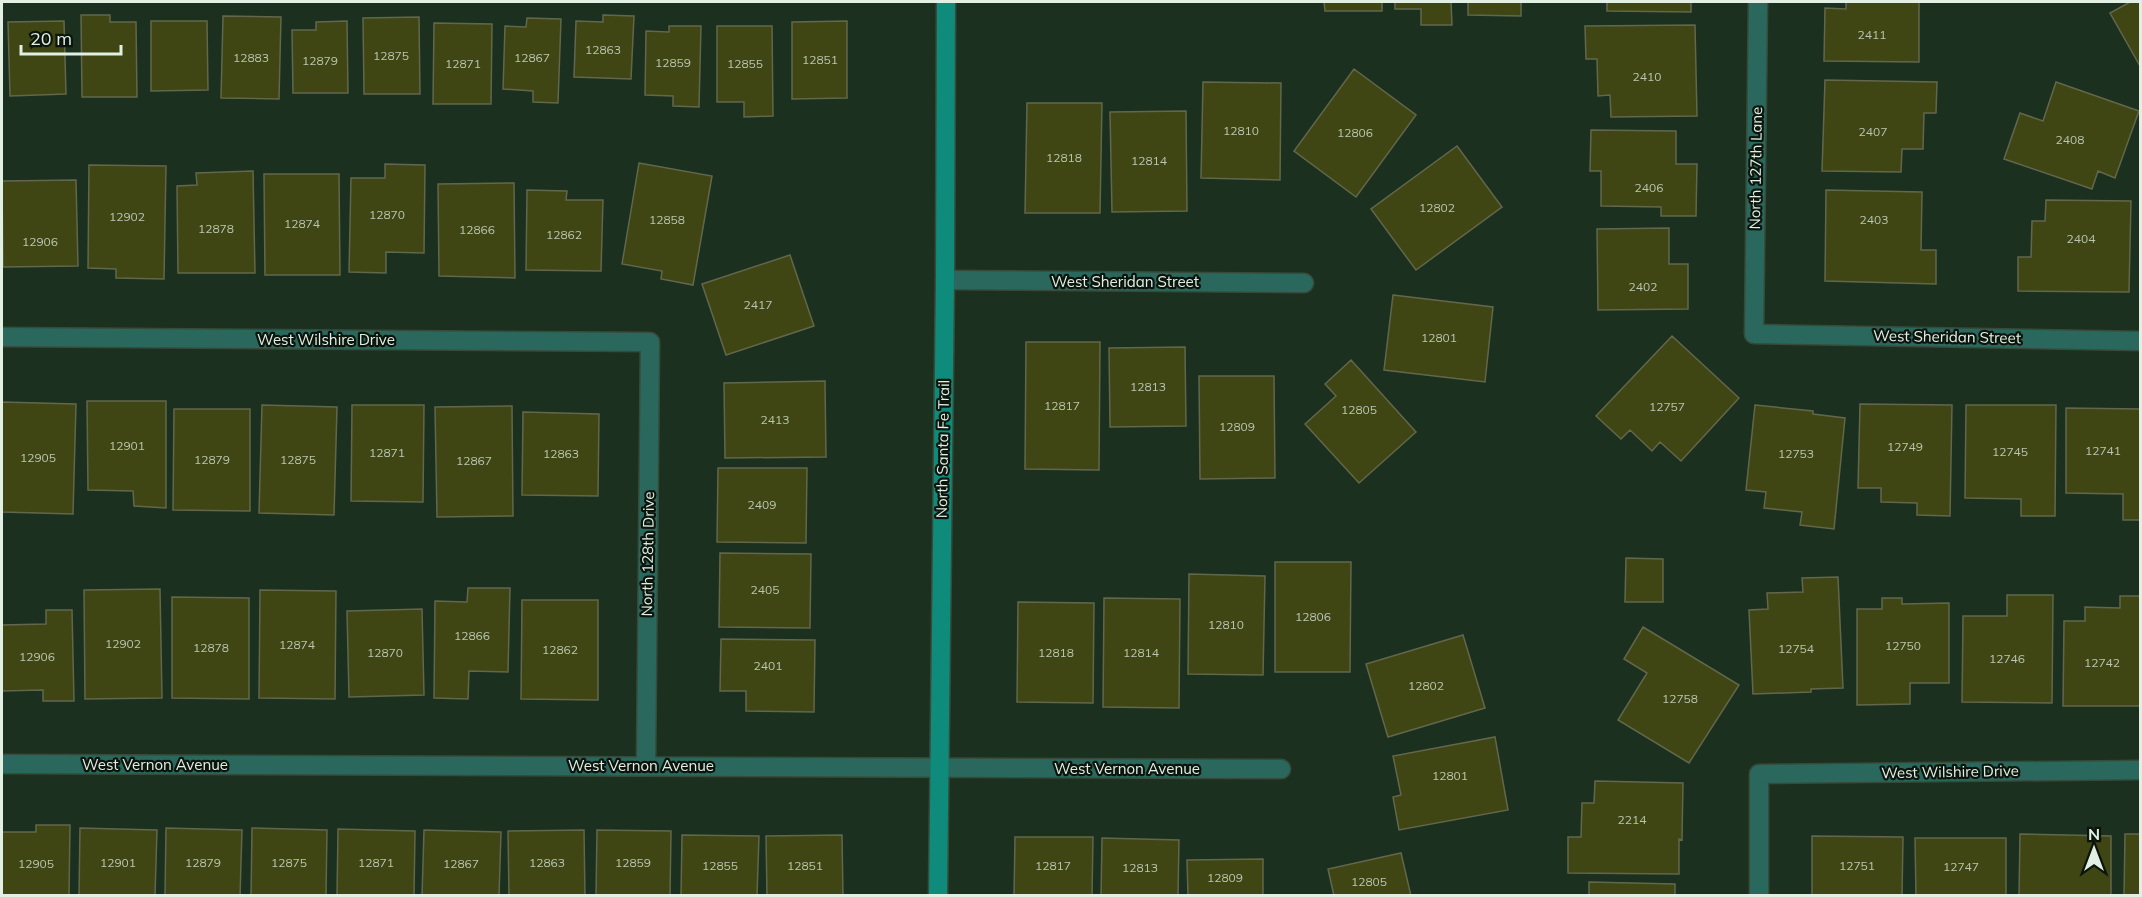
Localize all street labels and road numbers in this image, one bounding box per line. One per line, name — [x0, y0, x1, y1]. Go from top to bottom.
street label: North 127th Lane — [1745, 107, 1766, 229]
street label: West Sheridan Street — [1051, 272, 1199, 291]
street label: West Sheridan Street — [1873, 326, 2021, 347]
street label: West Wilshire Drive — [257, 330, 395, 349]
street label: North Santa Fe Trail — [932, 380, 953, 518]
street label: North 128th Drive — [637, 491, 658, 617]
street label: West Vernon Avenue — [82, 755, 228, 774]
street label: West Vernon Avenue — [568, 756, 714, 775]
street label: West Vernon Avenue — [1054, 759, 1200, 778]
street label: West Wilshire Drive — [1881, 761, 2019, 782]

